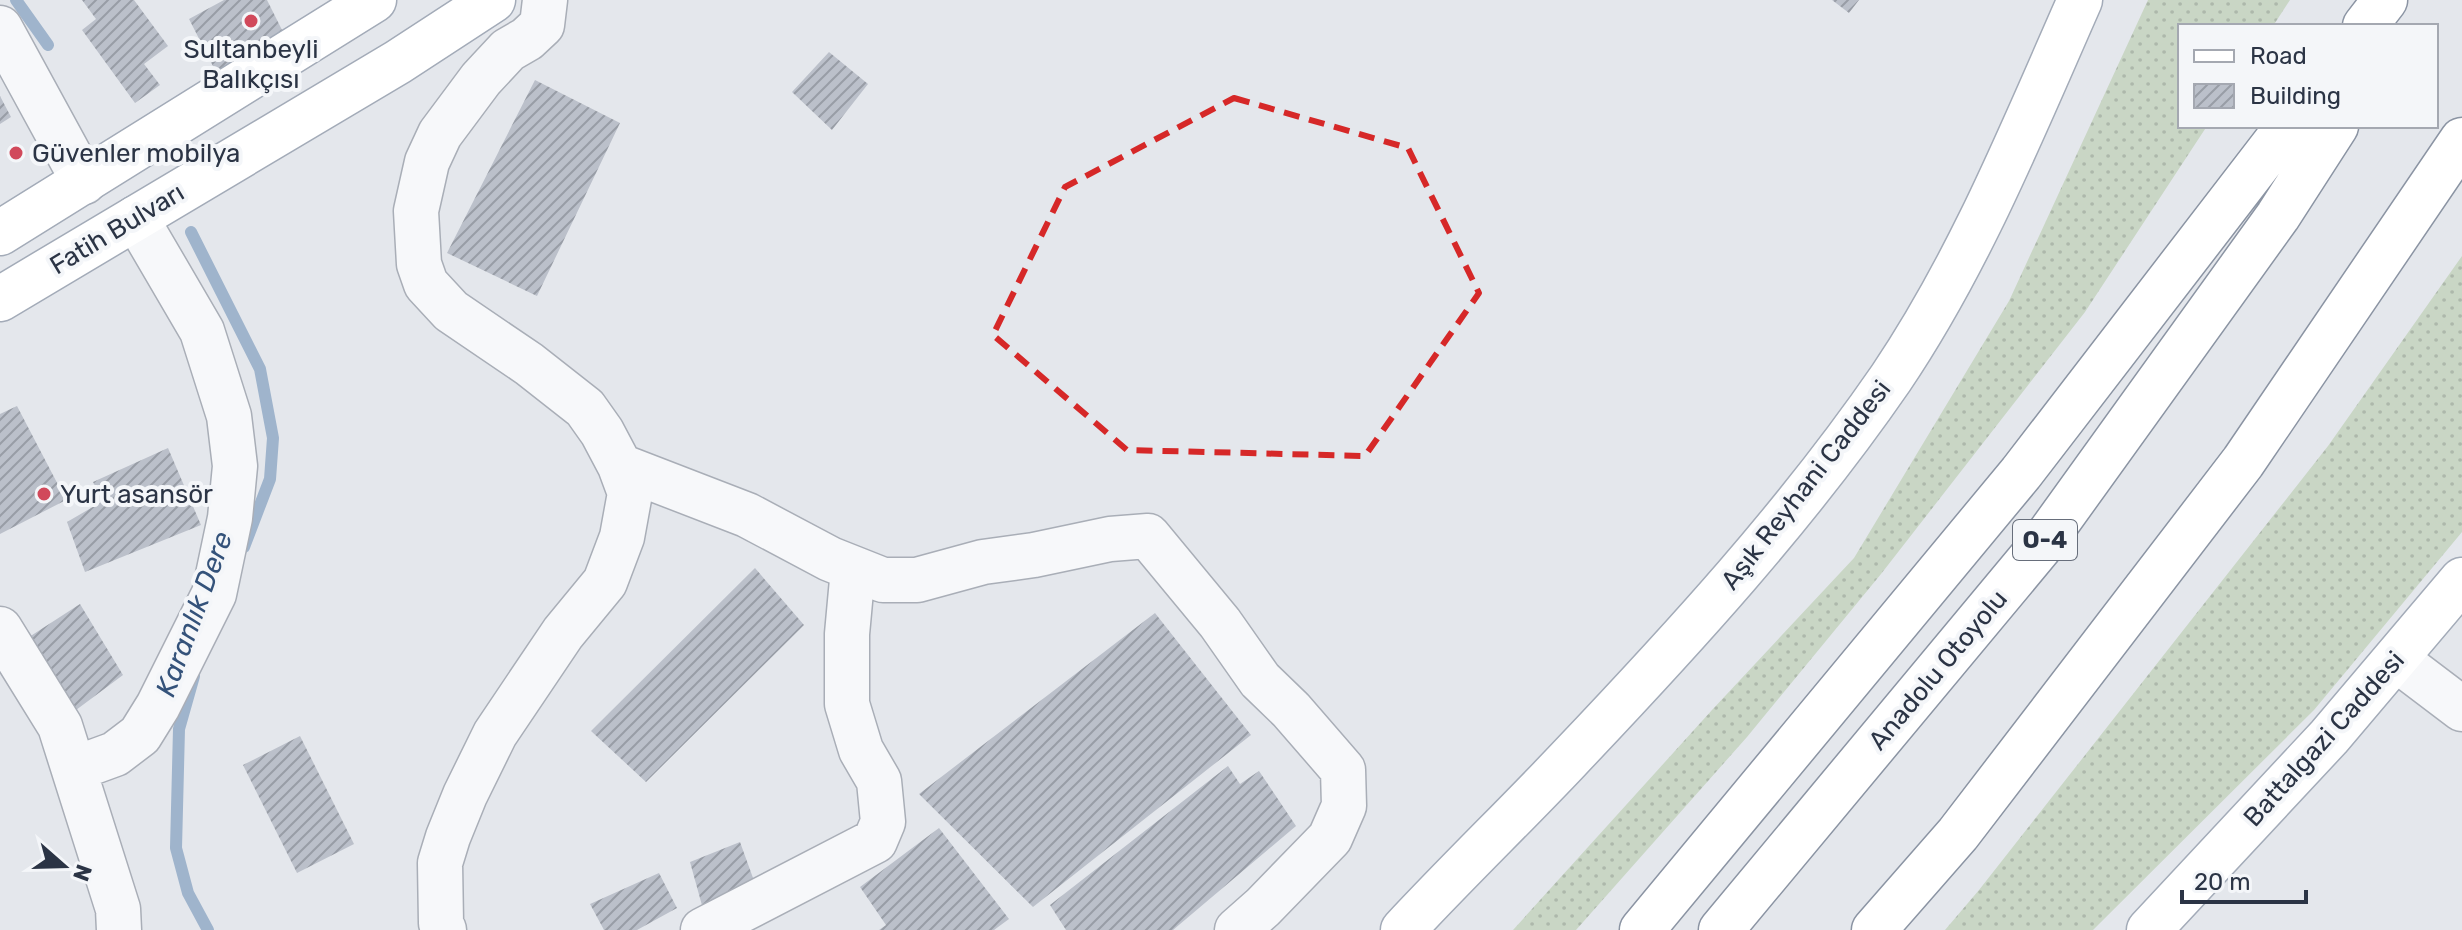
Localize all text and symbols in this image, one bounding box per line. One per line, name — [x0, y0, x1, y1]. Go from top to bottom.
marker: Sultanbeyli Balıkçısı — [242, 12, 260, 30]
legend — [2178, 24, 2438, 128]
place label: Sultanbeyli Balıkçısı — [184, 34, 318, 95]
text: Road — [2250, 42, 2307, 70]
text: Building — [2250, 82, 2341, 110]
place label: Güvenler mobilya — [32, 138, 240, 169]
marker: Güvenler mobilya — [7, 144, 25, 162]
street label: Fatih Bulvarı — [44, 177, 190, 281]
street label: Aşık Reyhani Caddesi — [1715, 374, 1897, 596]
place label: Yurt asansör — [60, 479, 213, 510]
marker: Yurt asansör — [35, 485, 53, 503]
road number: O-4 — [2013, 520, 2077, 560]
water label: Karanlık Dere — [149, 527, 239, 701]
street label: Anadolu Otoyolu — [1862, 584, 2014, 756]
street label: Battalgazi Caddesi — [2237, 645, 2411, 833]
north arrow — [24, 826, 104, 906]
scale bar — [2182, 854, 2306, 904]
text: N — [67, 861, 98, 885]
text: 20 m — [2194, 868, 2251, 896]

